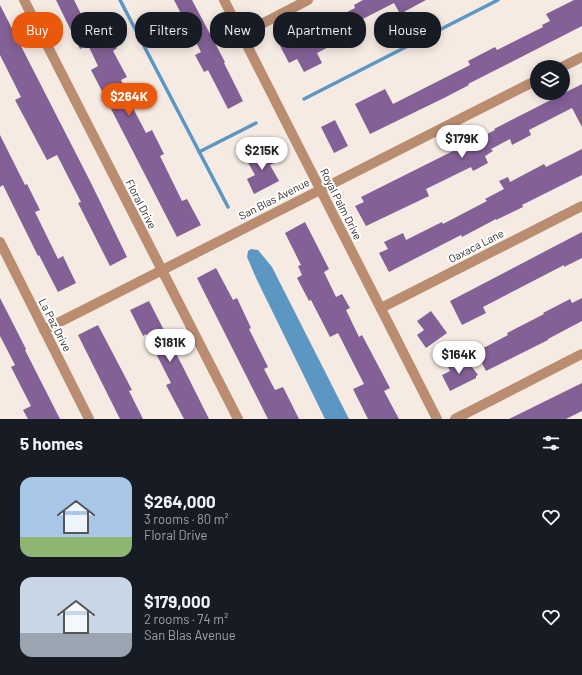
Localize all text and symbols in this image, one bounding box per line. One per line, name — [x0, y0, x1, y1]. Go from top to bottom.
chip: Buy — [12, 12, 63, 48]
chip: Rent — [71, 12, 127, 48]
chip: Filters — [135, 12, 202, 48]
chip: New — [210, 12, 265, 48]
chip: Apartment — [273, 12, 366, 48]
chip: House — [374, 12, 441, 48]
map controls — [530, 60, 570, 100]
button: layers — [530, 60, 570, 100]
pin: $264K — [101, 83, 157, 117]
text: $264K — [110, 88, 148, 104]
pin: $179K — [434, 125, 490, 159]
text: $179K — [445, 130, 479, 146]
pin: $215K — [234, 137, 290, 171]
text: $215K — [245, 142, 279, 158]
street label: Royal Palm Drive — [318, 166, 365, 242]
street label: San Blas Avenue — [236, 175, 311, 222]
street label: Floral Drive — [123, 177, 159, 231]
street label: Oaxaca Lane — [446, 226, 506, 265]
street label: La Paz Drive — [37, 296, 74, 354]
pin: $181K — [142, 329, 198, 363]
text: $181K — [154, 334, 186, 350]
pin: $164K — [431, 341, 487, 375]
text: $164K — [441, 346, 477, 362]
icon: filters — [540, 432, 562, 454]
text: 5 homes — [20, 433, 83, 453]
text: $264,000 — [144, 491, 216, 511]
icon: home — [52, 493, 100, 541]
icon: heart — [540, 506, 562, 528]
text: 3 rooms · 80 m² — [144, 511, 229, 527]
text: Floral Drive — [144, 527, 207, 543]
text: $179,000 — [144, 591, 210, 611]
icon: home — [52, 593, 100, 641]
icon: heart — [540, 606, 562, 628]
text: 2 rooms · 74 m² — [144, 611, 228, 627]
text: San Blas Avenue — [144, 627, 236, 643]

